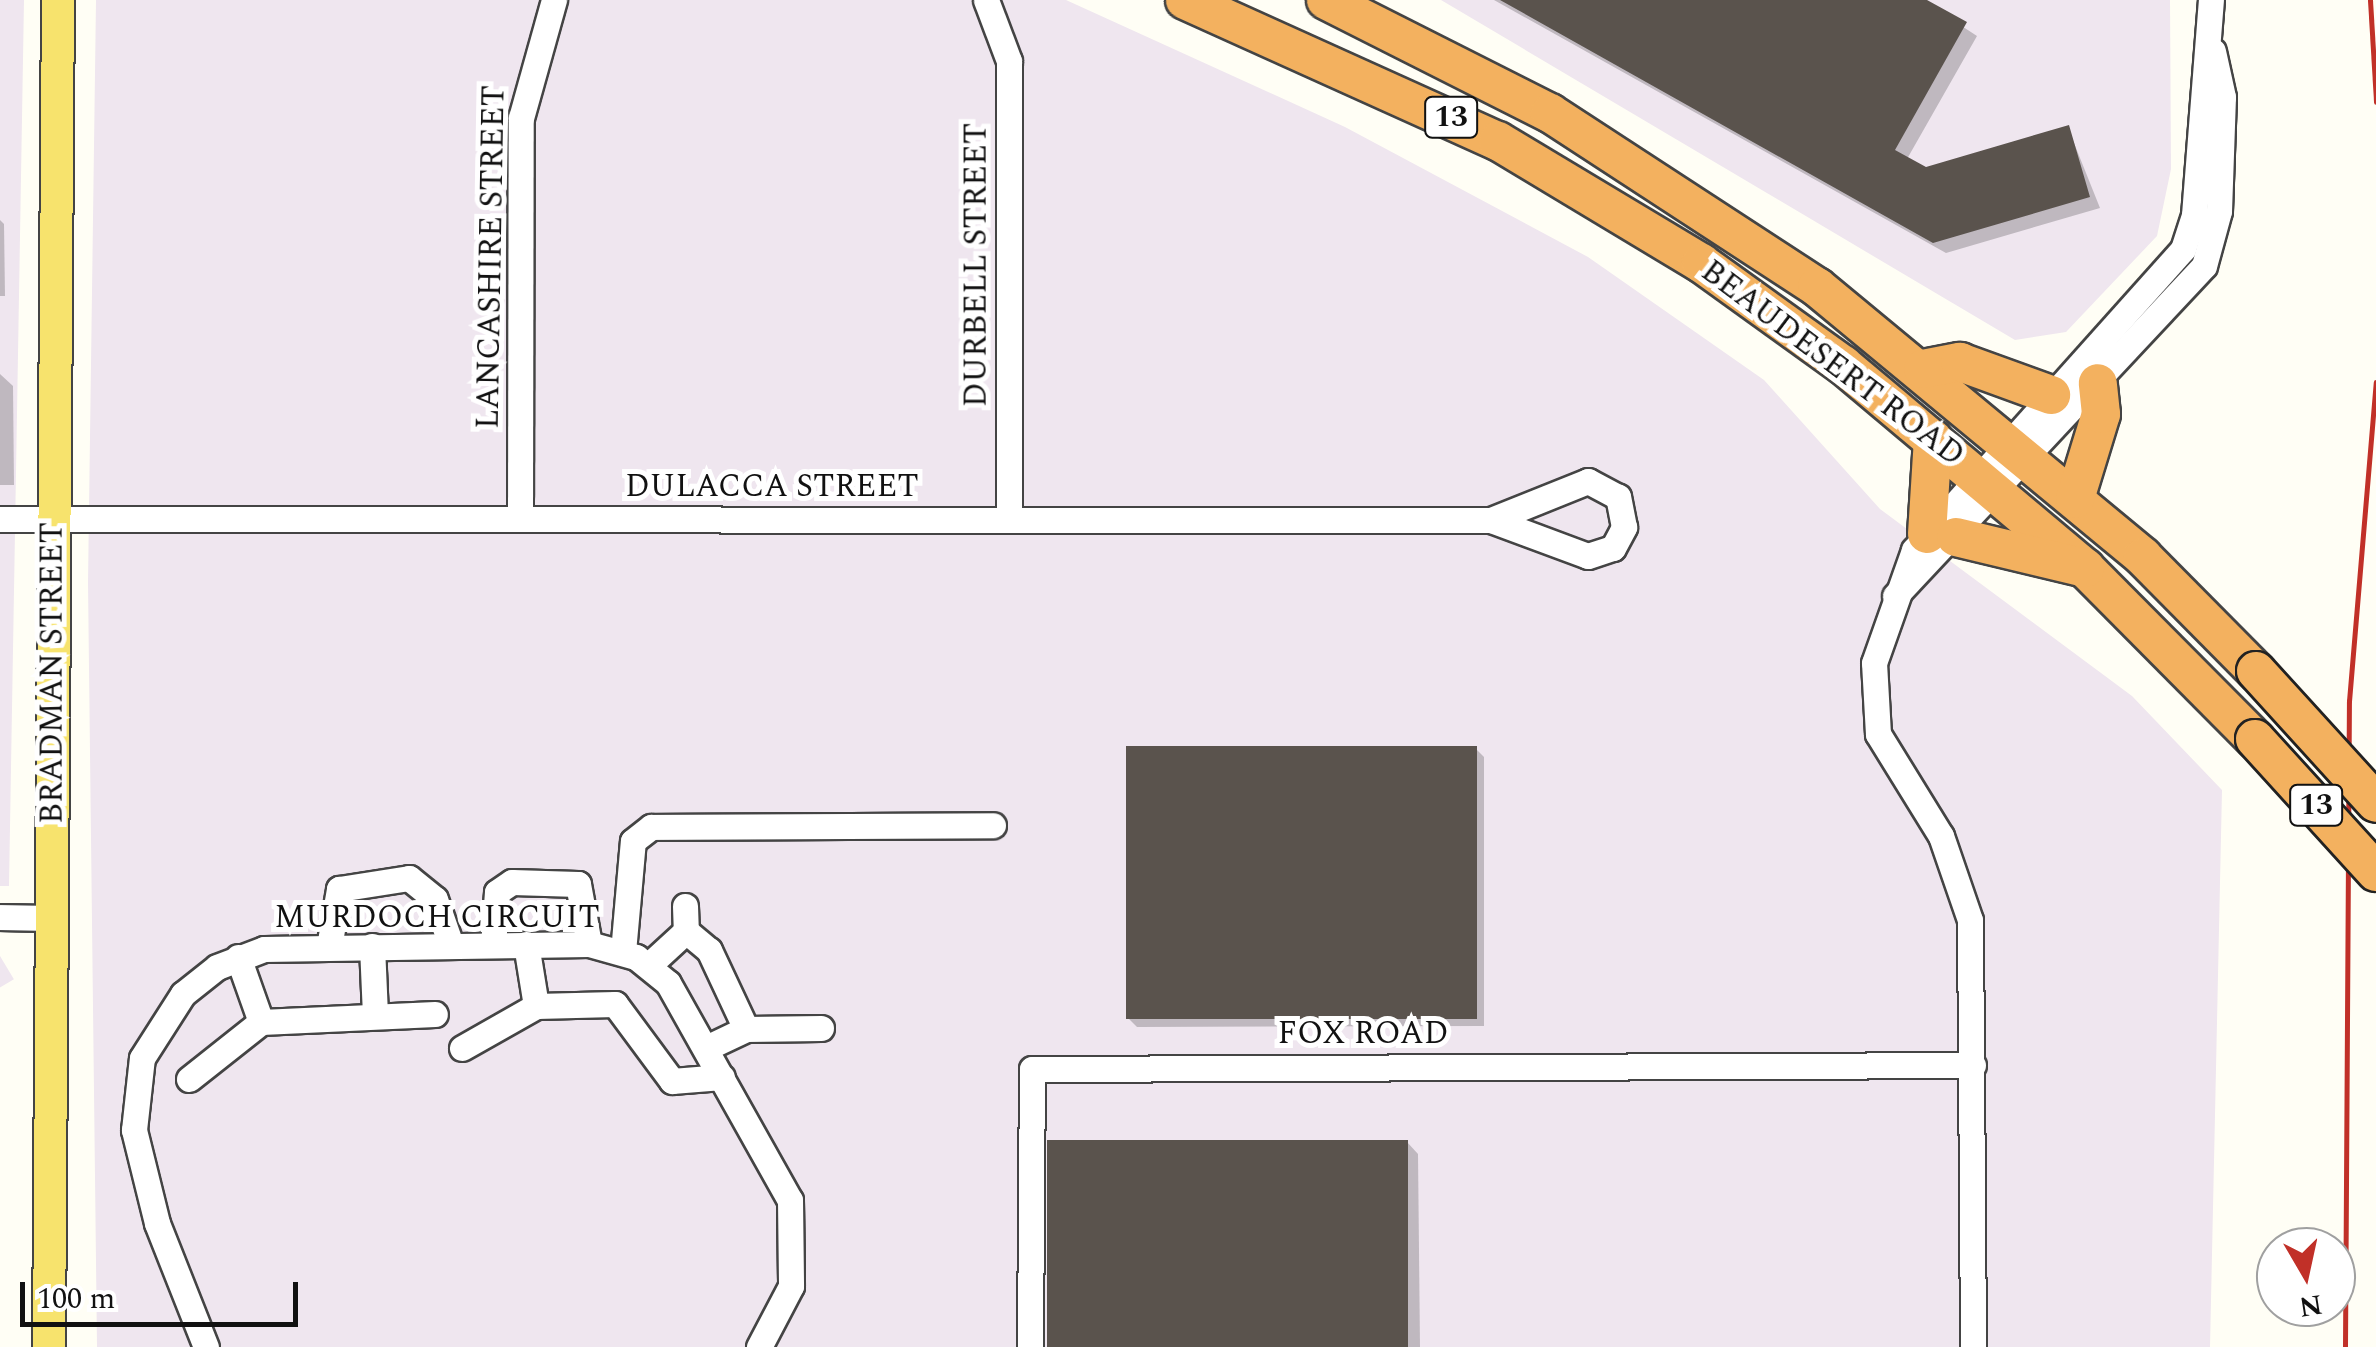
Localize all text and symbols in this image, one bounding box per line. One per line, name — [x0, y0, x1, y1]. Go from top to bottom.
street label: LANCASHIRE STREET — [470, 85, 514, 429]
road number: 13 — [1424, 92, 1478, 142]
street label: DURBELL STREET — [958, 123, 996, 407]
street label: BEAUDESERT ROAD — [1693, 253, 1971, 475]
street label: DULACCA STREET — [625, 468, 919, 506]
street label: BRADMAN STREET — [34, 522, 72, 824]
road number: 13 — [2288, 780, 2344, 830]
street label: MURDOCH CIRCUIT — [274, 899, 600, 937]
street label: FOX ROAD — [1277, 1015, 1449, 1053]
north arrow — [2256, 1227, 2356, 1327]
scale bar — [25, 1262, 302, 1324]
text: 100 m — [37, 1276, 115, 1322]
text: N — [2296, 1282, 2325, 1328]

